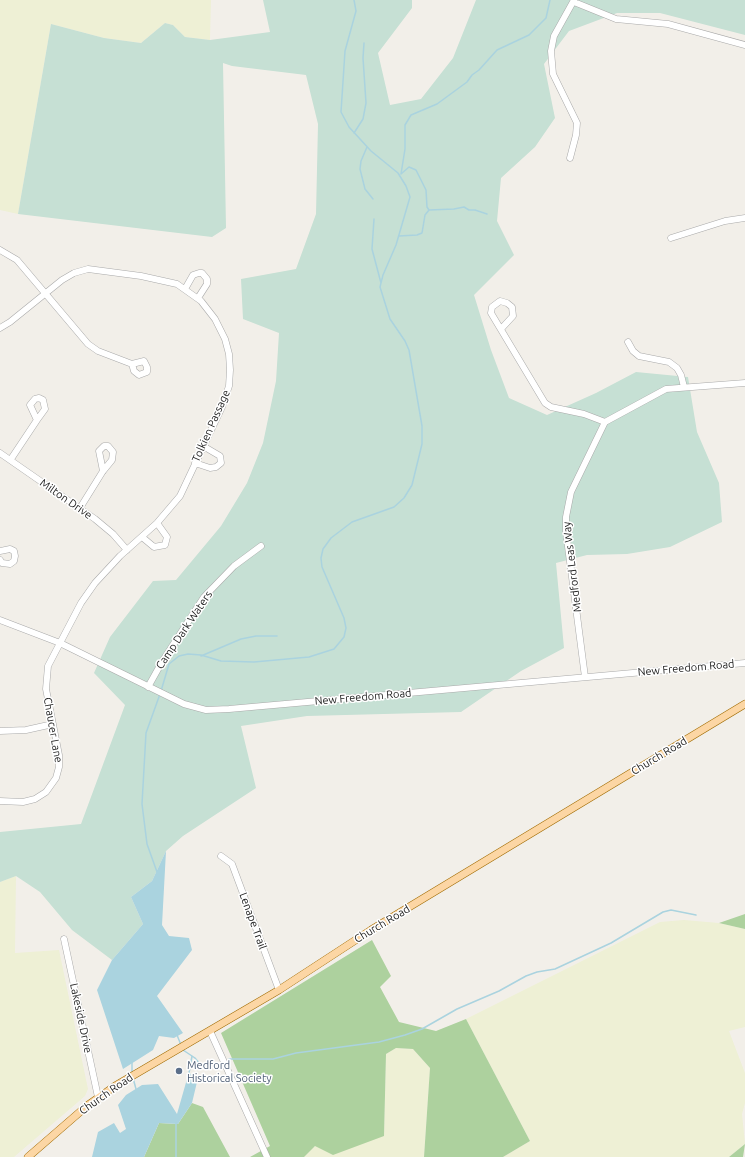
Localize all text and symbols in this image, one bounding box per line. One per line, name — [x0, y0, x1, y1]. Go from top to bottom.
street label: Tolkien Passage — [189, 388, 233, 464]
street label: Milton Drive — [37, 476, 95, 522]
street label: Medford Leas Way — [560, 521, 584, 613]
street label: Camp Dark Waters — [153, 588, 215, 672]
street label: New Freedom Road — [637, 657, 735, 679]
street label: New Freedom Road — [314, 686, 412, 708]
street label: Chaucer Lane — [41, 696, 65, 764]
street label: Church Road — [629, 734, 689, 778]
street label: Lenape Trail — [237, 891, 269, 951]
street label: Church Road — [352, 902, 412, 946]
street label: Lakeside Drive — [67, 982, 95, 1054]
place label: Medford Historical Society — [187, 1058, 272, 1084]
marker: Medford Historical Society — [174, 1066, 184, 1076]
street label: Church Road — [77, 1071, 135, 1117]

